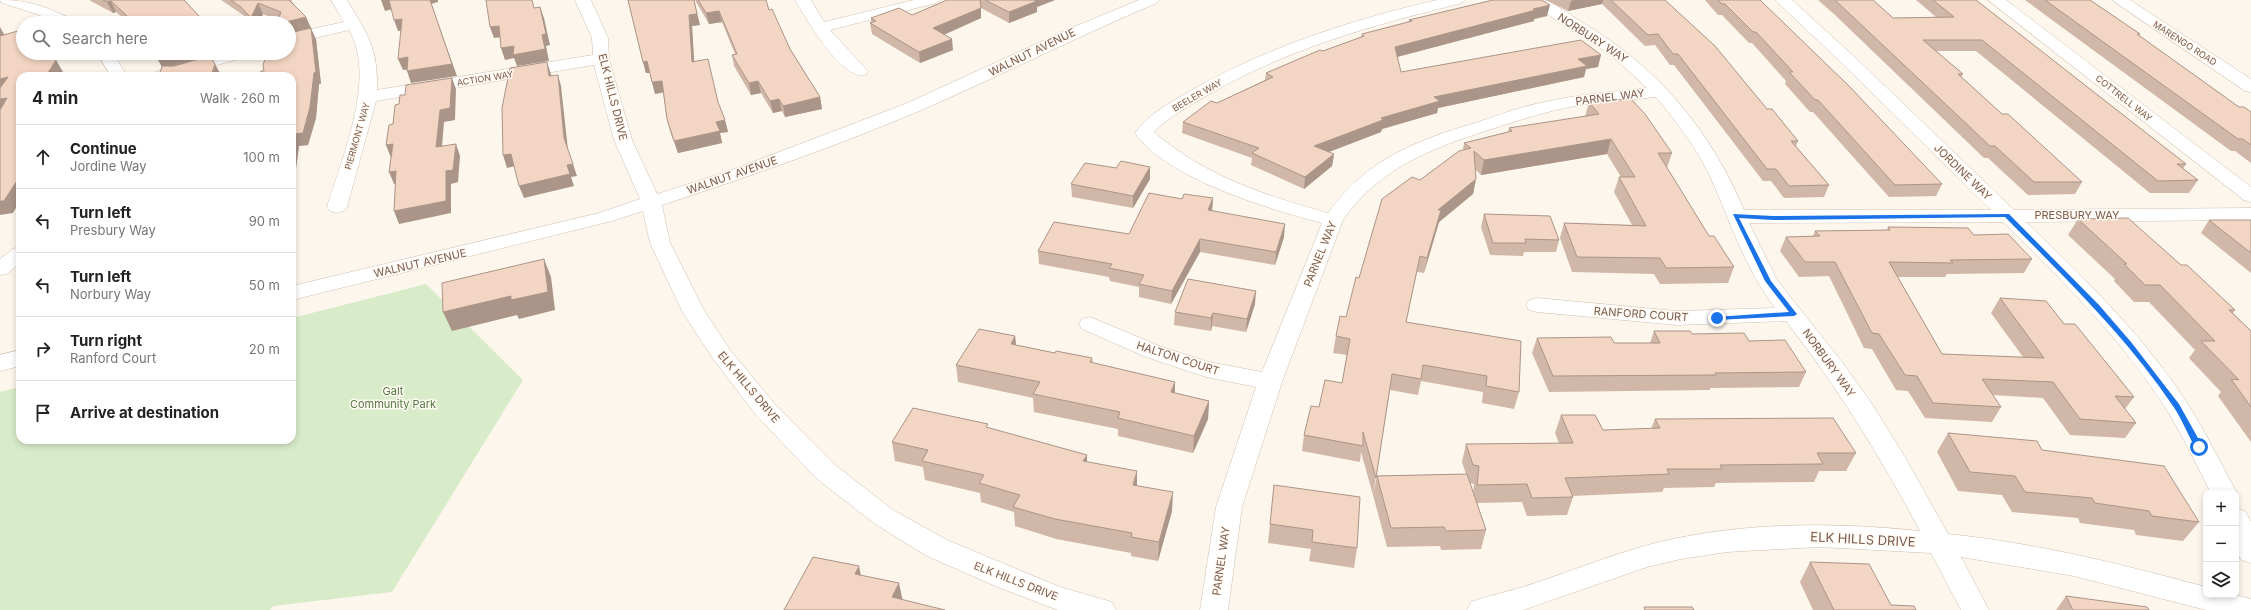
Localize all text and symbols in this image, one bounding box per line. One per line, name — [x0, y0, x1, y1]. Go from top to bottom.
street label: NORBURY WAY — [1555, 10, 1631, 66]
search box — [16, 16, 296, 60]
street label: MARENGO ROAD — [2151, 18, 2219, 68]
street label: WALNUT AVENUE — [986, 25, 1078, 79]
icon: search — [30, 27, 52, 49]
text: Search here — [62, 29, 148, 48]
street label: ELK HILLS DRIVE — [595, 52, 631, 142]
street label: ACTION WAY — [456, 68, 514, 88]
street label: COTTRELL WAY — [2094, 73, 2154, 123]
street label: BEELER WAY — [1170, 76, 1224, 114]
street label: PARNEL WAY — [1575, 86, 1646, 108]
text: 4 min — [32, 88, 78, 108]
text: Walk · 260 m — [200, 90, 280, 106]
street label: PIERMONT WAY — [342, 101, 372, 171]
text: Continue — [70, 139, 137, 158]
street label: JORDINE WAY — [1931, 141, 1995, 203]
icon: ahead — [32, 146, 54, 168]
text: 100 m — [243, 149, 280, 165]
street label: WALNUT AVENUE — [685, 153, 779, 197]
text: Jordine Way — [70, 158, 146, 174]
text: Turn left — [70, 203, 131, 222]
street label: PRESBURY WAY — [2035, 208, 2120, 222]
icon: left — [32, 210, 54, 232]
text: 90 m — [249, 213, 280, 229]
street label: PARNEL WAY — [1300, 219, 1340, 289]
text: Presbury Way — [70, 222, 156, 238]
street label: WALNUT AVENUE — [372, 246, 468, 280]
text: Turn left — [70, 267, 131, 286]
icon: left — [32, 274, 54, 296]
text: 50 m — [249, 277, 280, 293]
text: Norbury Way — [70, 286, 151, 302]
street label: RANFORD COURT — [1593, 304, 1689, 324]
route end — [1708, 309, 1726, 327]
street label: NORBURY WAY — [1800, 326, 1859, 400]
text: Turn right — [70, 331, 142, 350]
icon: right — [32, 338, 54, 360]
street label: HALTON COURT — [1135, 338, 1221, 378]
text: 20 m — [249, 341, 280, 357]
street label: ELK HILLS DRIVE — [715, 348, 783, 426]
text: Ranford Court — [70, 350, 156, 366]
park label: Galt Community Park — [350, 384, 436, 411]
icon: arrive — [32, 402, 54, 424]
text: Arrive at destination — [70, 403, 219, 422]
route start — [2190, 438, 2208, 456]
map controls — [2203, 490, 2239, 598]
button: + — [2203, 490, 2239, 526]
street label: PARNEL WAY — [1209, 525, 1233, 596]
button: − — [2203, 526, 2239, 562]
street label: ELK HILLS DRIVE — [1810, 528, 1916, 550]
street label: ELK HILLS DRIVE — [972, 558, 1060, 604]
button: layers — [2203, 562, 2239, 598]

